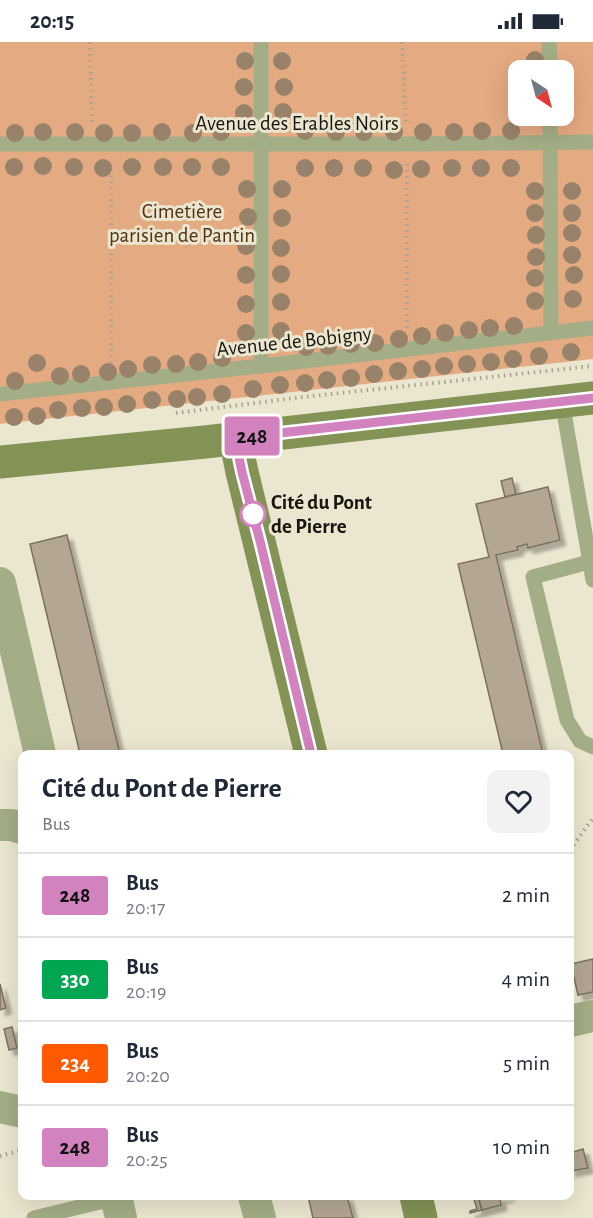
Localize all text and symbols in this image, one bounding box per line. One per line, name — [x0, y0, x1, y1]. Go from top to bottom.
text: 20:15 — [30, 10, 74, 32]
north arrow — [508, 60, 574, 126]
map controls — [508, 60, 574, 126]
street label: Avenue des Erables Noirs — [195, 113, 399, 134]
park label: Cimetière parisien de Pantin — [109, 201, 255, 246]
street label: Avenue de Bobigny — [216, 323, 373, 360]
line badge: 248 — [218, 416, 286, 456]
text: 248 — [237, 426, 267, 447]
place label: Cité du Pont de Pierre — [271, 492, 372, 537]
marker: Cité du Pont de Pierre — [240, 501, 266, 527]
button: heart — [487, 770, 550, 833]
text: Cité du Pont de Pierre — [42, 775, 282, 803]
text: Bus — [42, 814, 70, 834]
text: Bus — [126, 872, 159, 894]
text: 2 min — [502, 884, 550, 906]
text: 248 — [60, 885, 90, 906]
text: 20:17 — [126, 898, 165, 918]
text: Bus — [126, 956, 159, 978]
text: 4 min — [502, 968, 550, 990]
text: 330 — [60, 969, 90, 990]
text: 20:19 — [126, 982, 167, 1002]
text: Bus — [126, 1040, 159, 1062]
text: 5 min — [503, 1052, 550, 1074]
text: 234 — [60, 1053, 90, 1074]
text: 20:20 — [126, 1066, 170, 1086]
text: Bus — [126, 1124, 159, 1146]
text: 10 min — [493, 1136, 550, 1158]
text: 248 — [60, 1137, 90, 1158]
text: 20:25 — [126, 1150, 168, 1170]

